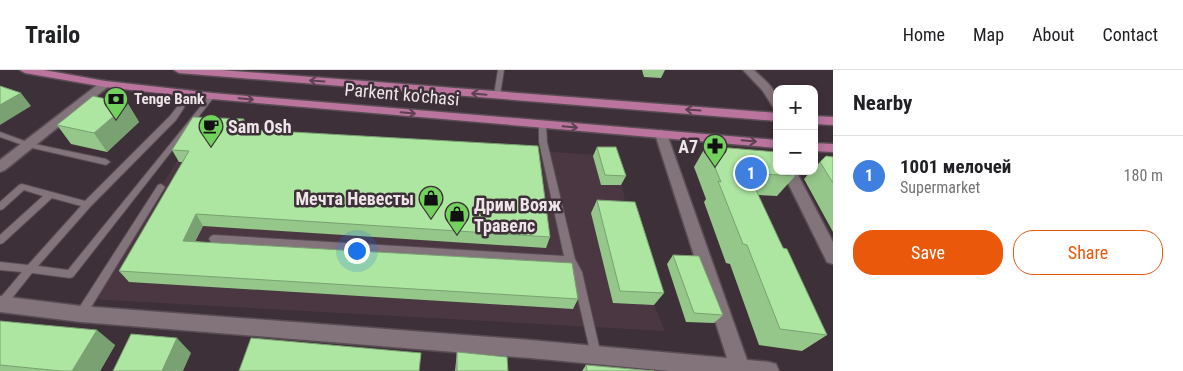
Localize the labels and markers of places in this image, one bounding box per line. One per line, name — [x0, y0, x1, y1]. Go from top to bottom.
bank icon: Tenge Bank — [103, 86, 129, 120]
place label: Tenge Bank — [134, 90, 205, 108]
cafe icon: Sam Osh — [198, 113, 224, 147]
place label: Sam Osh — [228, 116, 292, 137]
pharmacy icon: А7 — [702, 133, 728, 167]
place label: А7 — [678, 136, 698, 157]
pin: 1 — [735, 154, 767, 192]
shop icon: Мечта Невесты — [418, 185, 444, 219]
place label: Мечта Невесты — [295, 188, 414, 209]
place label: Дрим Вояж Травелс — [474, 194, 562, 236]
shop icon: Дрим Вояж Травелс — [444, 201, 470, 235]

